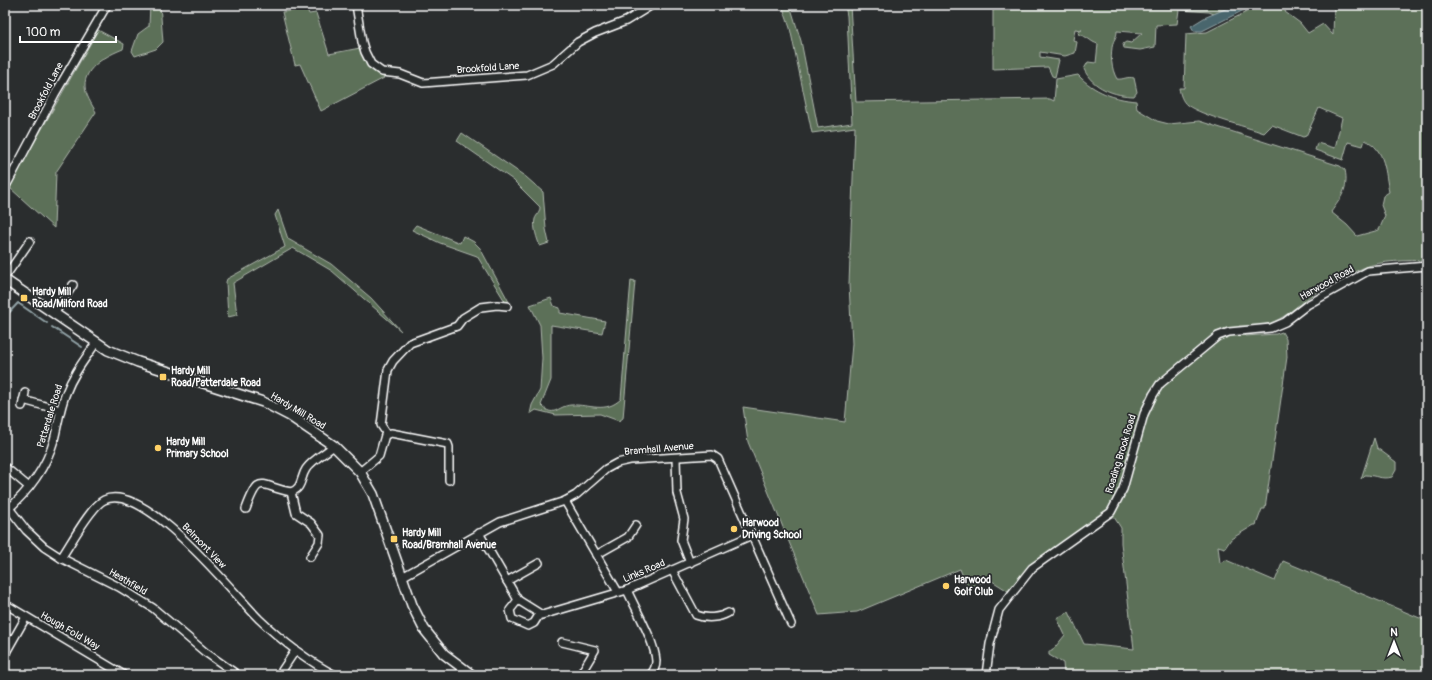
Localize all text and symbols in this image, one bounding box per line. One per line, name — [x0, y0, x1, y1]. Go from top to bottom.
scale bar — [20, 18, 116, 44]
text: 100 m — [26, 25, 61, 40]
street label: Brookfold Lane — [26, 60, 66, 122]
street label: Brookfold Lane — [456, 60, 520, 76]
street label: Harwood Road — [1298, 263, 1356, 303]
place label: Hardy Mill Road/Milford Road — [32, 286, 108, 310]
marker: Hardy Mill Road/Milford Road — [19, 293, 29, 303]
place label: Hardy Mill Road/Patterdale Road — [171, 365, 261, 389]
marker: Hardy Mill Road/Patterdale Road — [158, 372, 168, 382]
street label: Patterdale Road — [35, 383, 65, 449]
street label: Hardy Mill Road — [268, 390, 328, 432]
street label: Roading Brook Road — [1103, 413, 1139, 495]
place label: Hardy Mill Primary School — [166, 436, 229, 460]
street label: Bramhall Avenue — [624, 440, 694, 458]
marker: Hardy Mill Primary School — [153, 443, 163, 453]
place label: Harwood Driving School — [742, 517, 802, 541]
street label: Belmont View — [179, 521, 229, 571]
marker: Harwood Driving School — [729, 524, 739, 534]
place label: Hardy Mill Road/Bramhall Avenue — [402, 527, 497, 551]
marker: Hardy Mill Road/Bramhall Avenue — [389, 534, 399, 544]
street label: Links Road — [621, 557, 667, 585]
street label: Heathfield — [107, 566, 149, 598]
place label: Harwood Golf Club — [954, 574, 993, 598]
marker: Harwood Golf Club — [941, 581, 951, 591]
street label: Hough Fold Way — [38, 609, 102, 653]
north arrow — [1374, 622, 1414, 662]
text: N — [1390, 626, 1398, 639]

